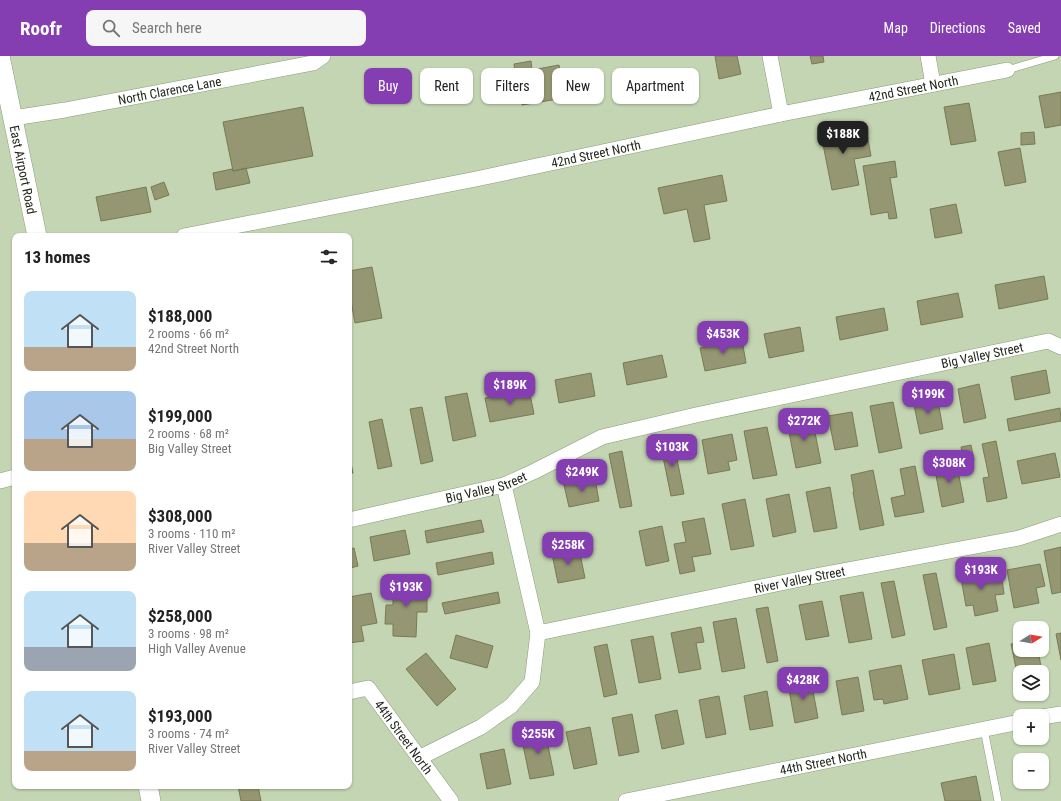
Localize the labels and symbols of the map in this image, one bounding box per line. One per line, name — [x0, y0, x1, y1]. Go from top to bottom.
street label: 42nd Street North — [867, 72, 959, 104]
street label: North Clarence Lane — [117, 73, 222, 107]
pin: $188K — [815, 121, 871, 155]
street label: East Airport Road — [7, 124, 40, 215]
street label: 42nd Street North — [550, 137, 642, 170]
pin: $453K — [695, 321, 751, 355]
street label: Big Valley Street — [940, 339, 1025, 371]
pin: $189K — [482, 372, 538, 406]
pin: $199K — [900, 381, 956, 415]
pin: $272K — [776, 408, 832, 442]
pin: $103K — [644, 434, 700, 468]
pin: $308K — [921, 450, 977, 484]
pin: $249K — [554, 459, 610, 493]
street label: Big Valley Street — [444, 468, 529, 505]
pin: $258K — [540, 532, 596, 566]
pin: $193K — [953, 557, 1009, 591]
street label: River Valley Street — [753, 563, 846, 596]
pin: $193K — [378, 574, 434, 608]
north arrow — [1013, 621, 1049, 657]
pin: $428K — [775, 667, 831, 701]
street label: 44th Street North — [372, 697, 436, 777]
pin: $255K — [510, 721, 566, 755]
street label: 44th Street North — [778, 745, 868, 778]

